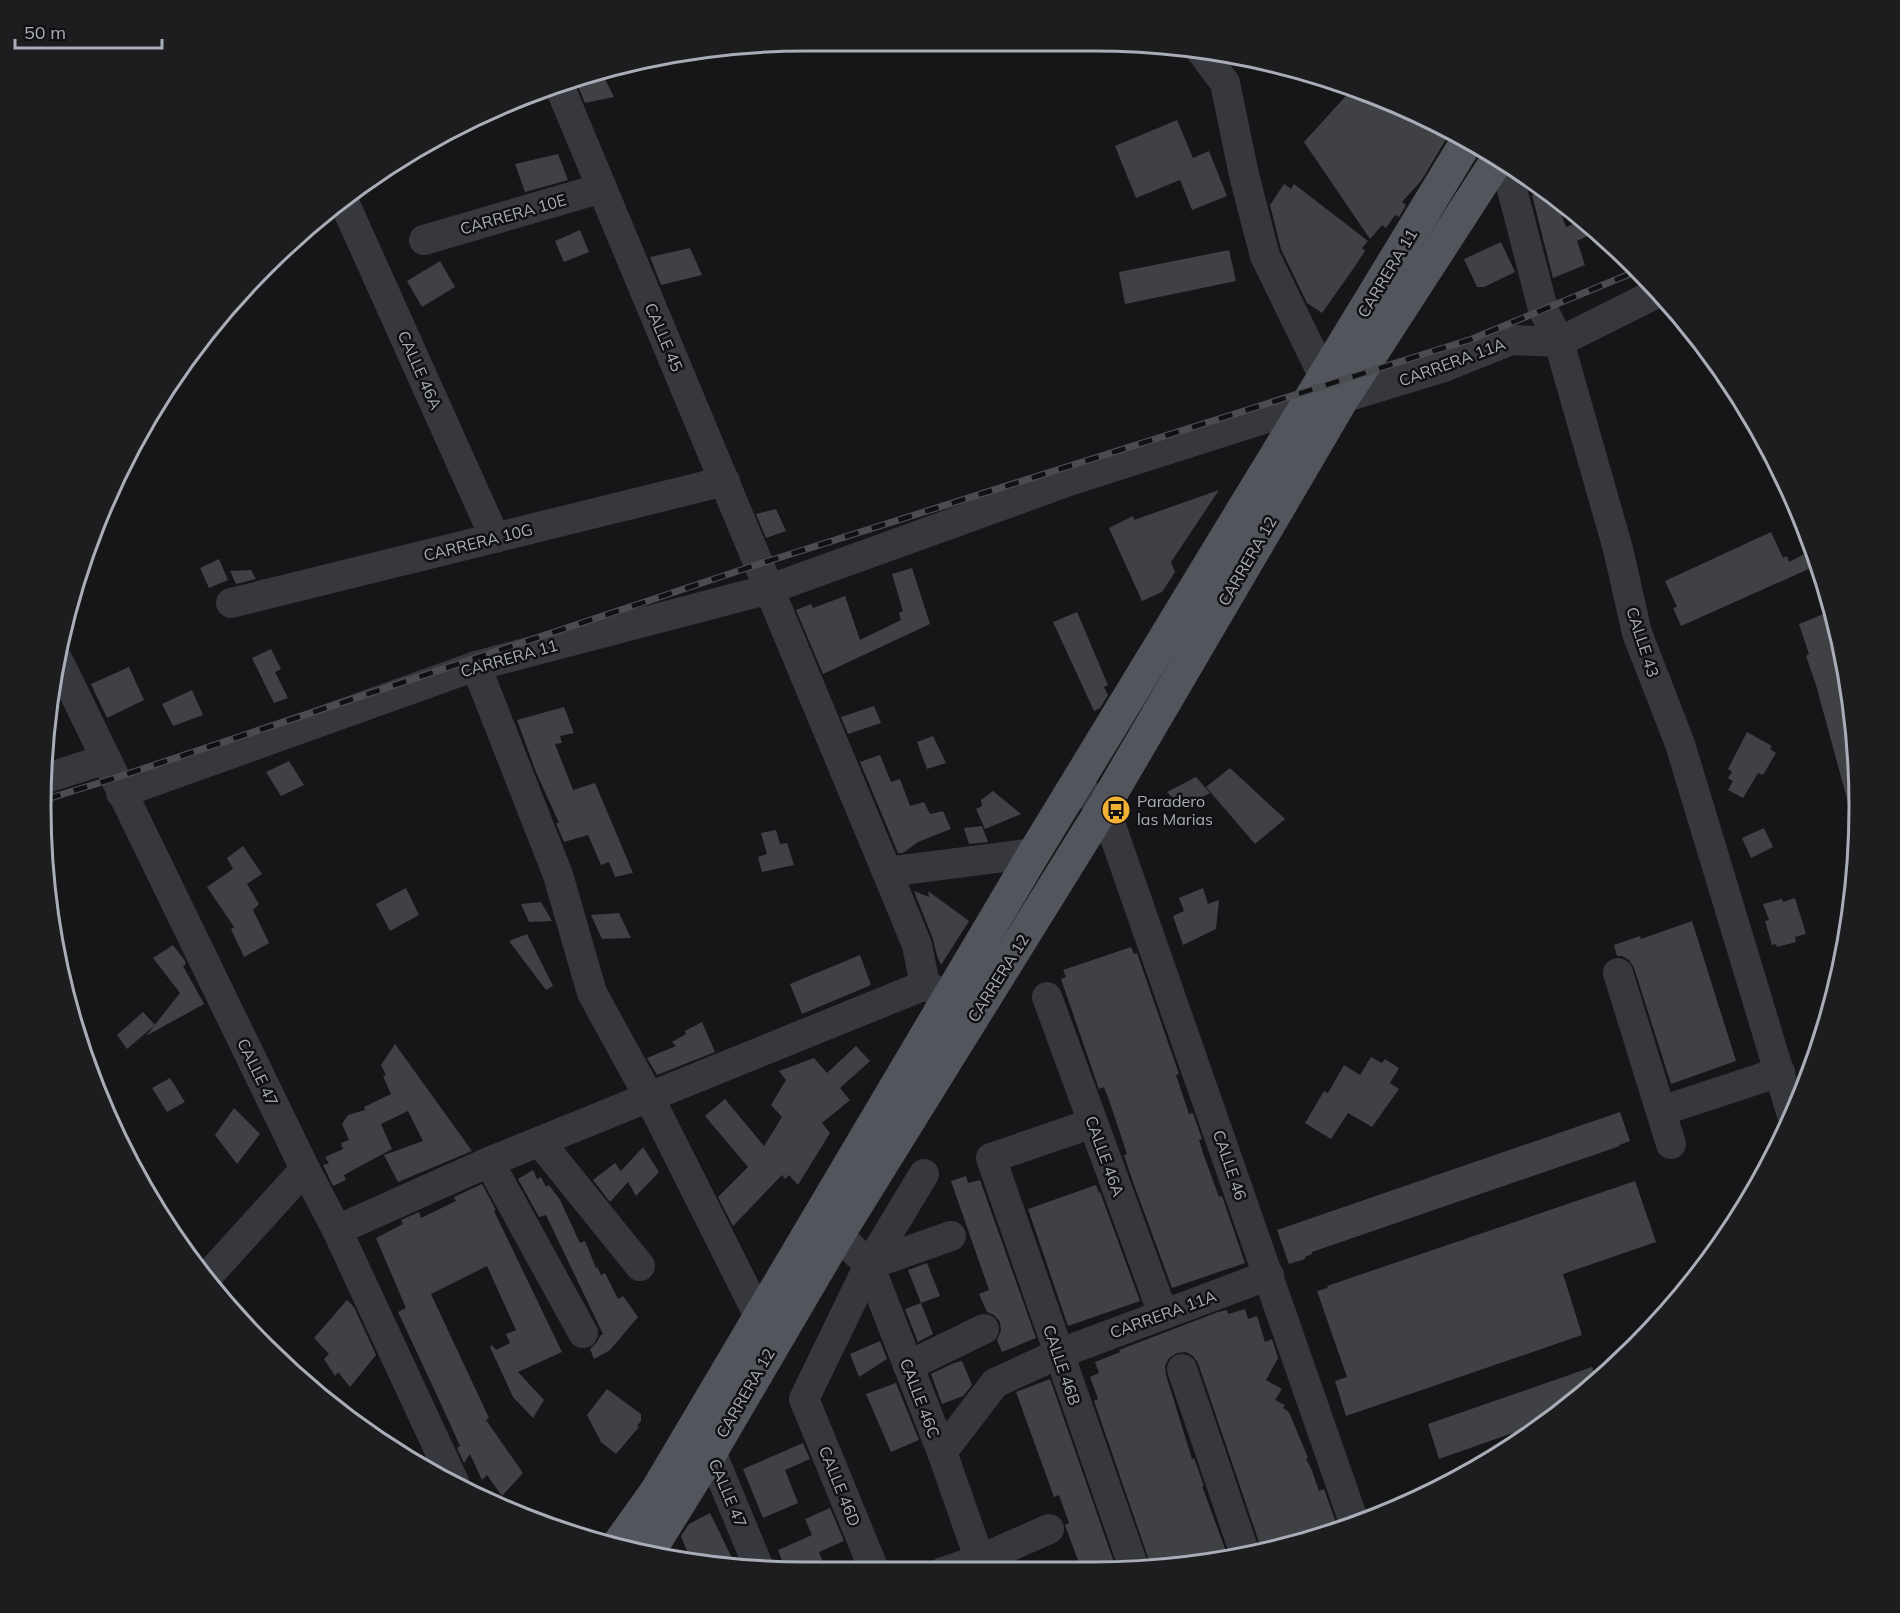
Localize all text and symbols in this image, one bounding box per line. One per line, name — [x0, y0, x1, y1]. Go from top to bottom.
scale bar — [15, 12, 162, 50]
text: 50 m — [24, 21, 66, 44]
street label: CARRERA 10E — [458, 189, 568, 239]
street label: CARRERA 11 — [1353, 225, 1421, 321]
street label: CALLE 45 — [641, 300, 687, 374]
street label: CALLE 46A — [394, 327, 446, 413]
street label: CARRERA 11A — [1396, 333, 1508, 391]
street label: CARRERA 12 — [1213, 513, 1281, 609]
street label: CARRERA 10G — [421, 519, 535, 565]
street label: CALLE 43 — [1622, 604, 1664, 680]
street label: CARRERA 11 — [458, 635, 560, 681]
place label: Paradero las Marias — [1137, 791, 1213, 829]
bus stop icon: Paradero las Marias — [1100, 794, 1132, 826]
street label: CARRERA 12 — [963, 930, 1033, 1026]
street label: CALLE 47 — [233, 1035, 283, 1109]
street label: CALLE 46A — [1081, 1113, 1129, 1199]
street label: CALLE 46 — [1209, 1127, 1251, 1203]
street label: CARRERA 11A — [1107, 1285, 1219, 1343]
street label: CALLE 46B — [1039, 1322, 1085, 1408]
street label: CARRERA 12 — [711, 1345, 779, 1441]
street label: CALLE 46C — [896, 1355, 944, 1441]
street label: CALLE 46D — [815, 1443, 865, 1529]
street label: CALLE 47 — [705, 1456, 751, 1530]

